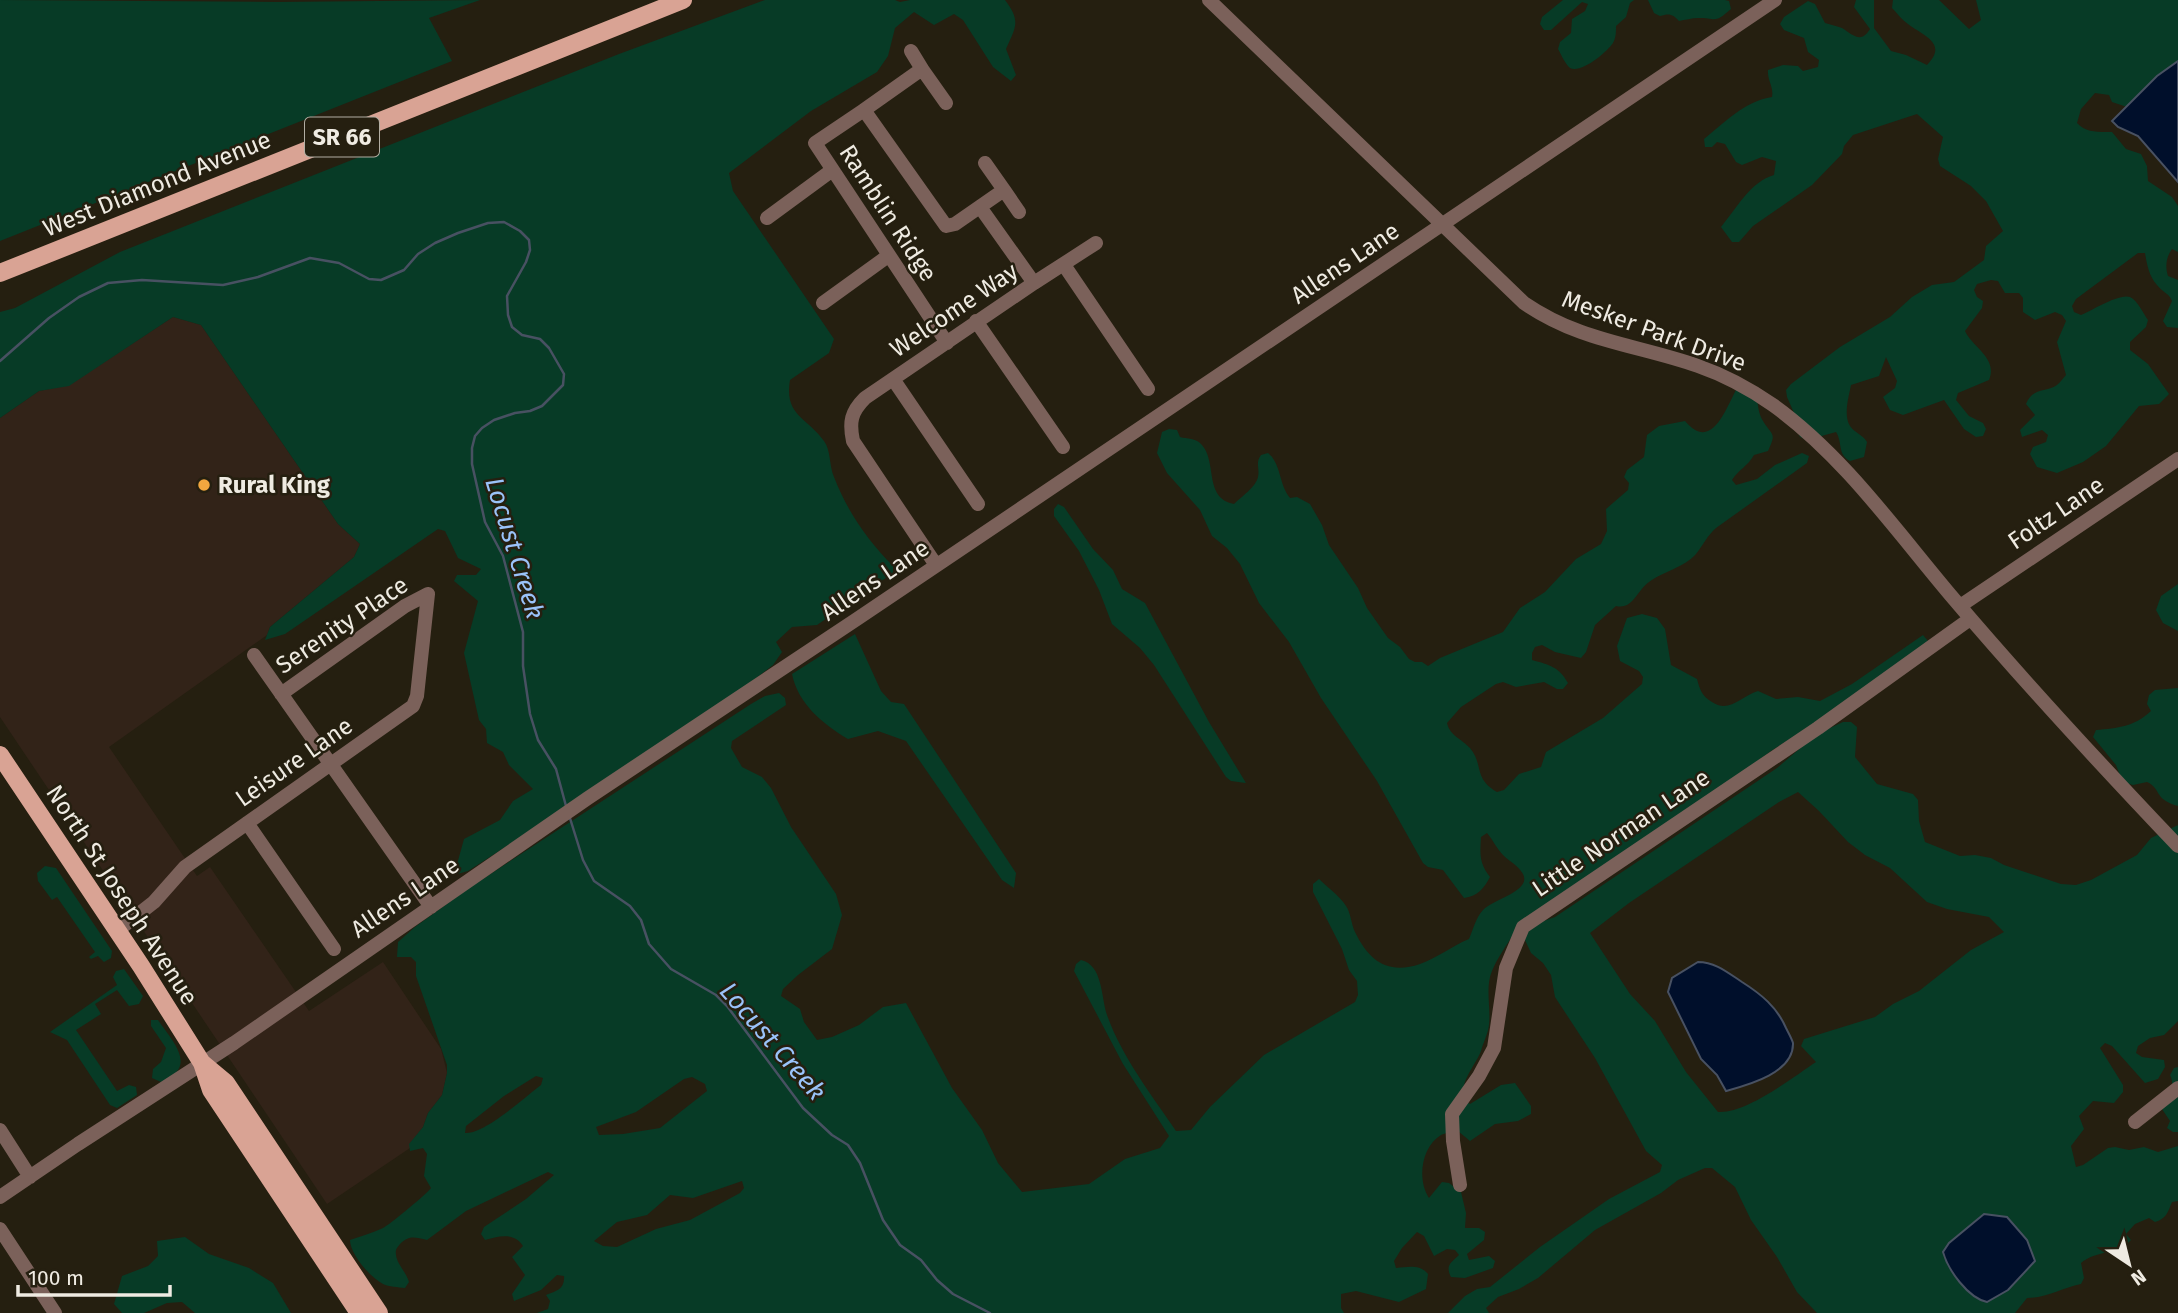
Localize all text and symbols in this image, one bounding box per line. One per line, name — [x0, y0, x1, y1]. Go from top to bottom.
road number: SR 66 — [305, 118, 379, 156]
street label: West Diamond Avenue — [39, 125, 275, 243]
street label: Ramblin Ridge — [833, 139, 943, 287]
street label: Allens Lane — [1286, 217, 1404, 309]
street label: Welcome Way — [885, 257, 1023, 363]
street label: Mesker Park Drive — [1558, 285, 1750, 377]
place label: Rural King — [218, 471, 331, 499]
street label: Foltz Lane — [2003, 471, 2109, 555]
water label: Locust Creek — [478, 474, 551, 623]
marker: Rural King — [196, 477, 212, 493]
street label: Allens Lane — [816, 534, 934, 626]
street label: Serenity Place — [271, 571, 413, 679]
street label: Leisure Lane — [230, 711, 358, 813]
street label: Little Norman Lane — [1527, 763, 1715, 903]
street label: North St Joseph Avenue — [40, 780, 204, 1010]
street label: Allens Lane — [346, 851, 464, 943]
water label: Locust Creek — [713, 976, 832, 1107]
north arrow — [2094, 1229, 2164, 1299]
scale bar — [18, 1254, 170, 1298]
text: N — [2127, 1264, 2150, 1291]
text: 100 m — [28, 1265, 84, 1291]

